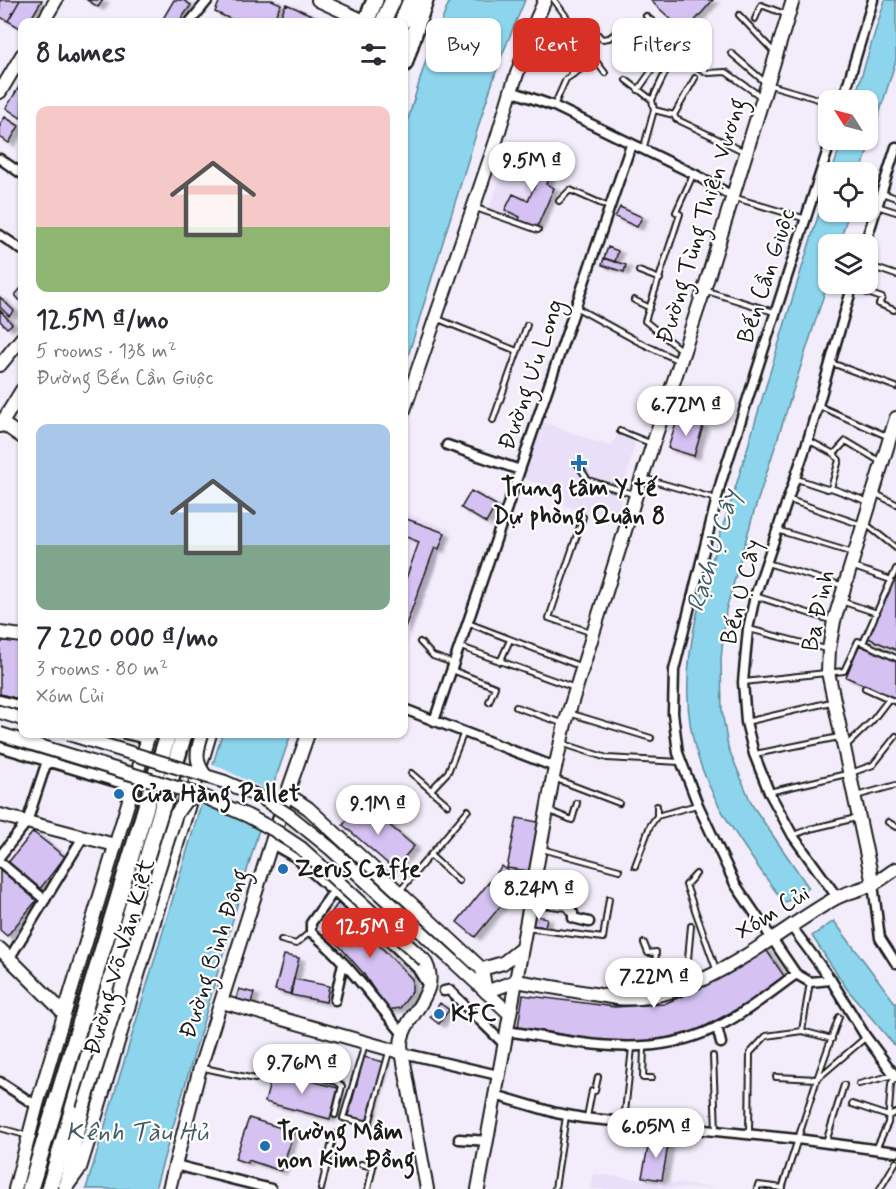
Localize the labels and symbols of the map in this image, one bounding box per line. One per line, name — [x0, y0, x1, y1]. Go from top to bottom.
north arrow — [818, 90, 878, 150]
street label: Đường Tùng Thiện Vương — [650, 94, 757, 349]
pin: 9.5M ₫ — [483, 142, 581, 193]
street label: Bến Cần Giuộc — [731, 204, 803, 347]
street label: Đường Ưu Long — [492, 295, 575, 456]
pin: 6.72M ₫ — [631, 386, 741, 437]
marker: Trung tâm Y tế Dự phòng Quận 8 — [570, 454, 588, 472]
place label: Trung tâm Y tế Dự phòng Quận 8 — [493, 473, 665, 535]
water label: Rạch Ụ Cây — [679, 484, 749, 616]
street label: Bến Ụ Cây — [714, 536, 770, 648]
street label: Ba Đình — [795, 568, 843, 654]
place label: Cửa Hàng Pallet — [131, 779, 301, 813]
pin: 9.1M ₫ — [329, 785, 427, 836]
marker: Cửa Hàng Pallet — [112, 787, 126, 801]
place label: Zerus Caffe — [295, 854, 421, 885]
street label: Đường Võ Văn Kiệt — [77, 855, 166, 1060]
marker: Zerus Caffe — [276, 862, 290, 876]
street label: Đường Bình Đông — [173, 865, 260, 1044]
pin: 8.24M ₫ — [484, 870, 594, 921]
street label: Xóm Củi — [730, 878, 816, 948]
pin: 12.5M ₫ — [315, 908, 425, 959]
pin: 7.22M ₫ — [599, 958, 709, 1009]
place label: KFC — [451, 999, 497, 1030]
marker: KFC — [432, 1007, 446, 1021]
pin: 9.76M ₫ — [247, 1044, 357, 1095]
pin: 6.05M ₫ — [601, 1108, 711, 1159]
water label: Kênh Tàu Hủ — [66, 1116, 209, 1150]
place label: Trường Mầm non Kim Đồng — [277, 1117, 415, 1179]
marker: Trường Mầm non Kim Đồng — [258, 1139, 272, 1153]

